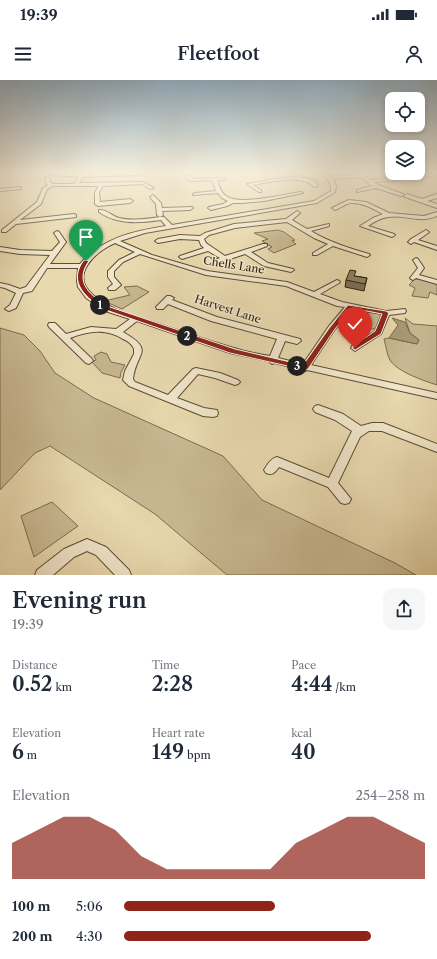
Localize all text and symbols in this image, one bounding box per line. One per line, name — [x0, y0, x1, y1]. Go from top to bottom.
text: 19:39 — [20, 5, 58, 24]
icon: menu — [12, 43, 34, 65]
text: Fleetfoot — [177, 43, 260, 65]
icon: person — [403, 43, 425, 65]
map controls — [385, 92, 425, 180]
button: locate — [385, 92, 425, 132]
button: layers — [385, 140, 425, 180]
pin — [69, 220, 103, 261]
icon: arrive — [75, 226, 97, 248]
street label: Chells Lane — [202, 253, 266, 277]
street label: Harvest Lane — [193, 292, 263, 326]
pin: 1 — [90, 295, 110, 315]
text: 1 — [98, 298, 102, 312]
pin — [338, 307, 372, 348]
icon: check — [344, 313, 366, 335]
pin: 2 — [177, 326, 197, 346]
text: 2 — [184, 329, 190, 343]
pin: 3 — [287, 356, 307, 376]
text: 3 — [294, 359, 300, 373]
text: Evening run — [12, 587, 147, 614]
button: share — [383, 588, 425, 630]
text: 19:39 — [12, 616, 44, 632]
text: Distance — [12, 658, 58, 672]
text: Time — [152, 658, 179, 672]
text: Pace — [291, 658, 316, 672]
text: 0.52 — [12, 672, 53, 696]
text: 2:28 — [152, 672, 193, 696]
text: 4:44 — [291, 672, 332, 696]
text: km — [53, 680, 72, 694]
text: /km — [332, 680, 356, 694]
text: Elevation — [12, 726, 61, 740]
text: Heart rate — [152, 726, 205, 740]
text: kcal — [291, 726, 312, 740]
text: 6 — [12, 740, 24, 764]
text: 149 — [152, 740, 184, 764]
text: 40 — [291, 740, 316, 764]
text: m — [24, 748, 37, 762]
text: bpm — [184, 748, 211, 762]
text: Elevation — [12, 787, 70, 803]
text: 254–258 m — [355, 787, 425, 803]
text: 100 m — [12, 898, 51, 914]
text: 5:06 — [76, 898, 103, 914]
text: 200 m — [12, 928, 52, 944]
text: 4:30 — [76, 928, 103, 944]

